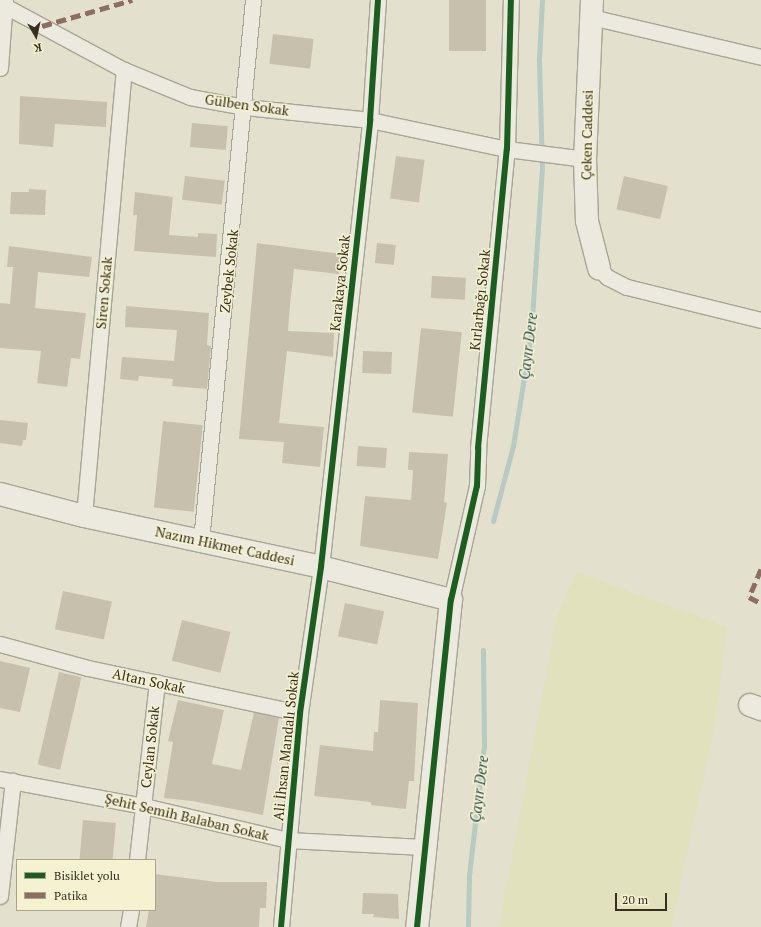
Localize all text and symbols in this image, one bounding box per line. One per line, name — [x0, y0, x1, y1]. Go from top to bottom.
north arrow — [16, 16, 56, 56]
text: K — [33, 40, 43, 55]
street label: Çeken Caddesi — [578, 90, 596, 180]
street label: Gülben Sokak — [204, 91, 290, 119]
street label: Zeybek Sokak — [216, 228, 242, 314]
street label: Karakaya Sokak — [327, 234, 353, 332]
street label: Kırlarbağı Sokak — [466, 249, 494, 351]
street label: Siren Sokak — [92, 256, 116, 330]
water label: Çayır Dere — [515, 311, 541, 381]
street label: Nazım Hikmet Caddesi — [154, 523, 296, 569]
street label: Altan Sokak — [111, 665, 187, 697]
street label: Ali İhsan Mandalı Sokak — [270, 670, 302, 822]
street label: Ceylan Sokak — [137, 705, 163, 789]
water label: Çayır Dere — [466, 754, 492, 824]
street label: Şehit Semih Balaban Sokak — [103, 790, 271, 844]
legend — [16, 859, 156, 911]
text: Bisiklet yolu — [54, 868, 120, 883]
scale bar — [617, 885, 669, 911]
text: Patika — [54, 888, 88, 903]
text: 20 m — [622, 892, 648, 907]

